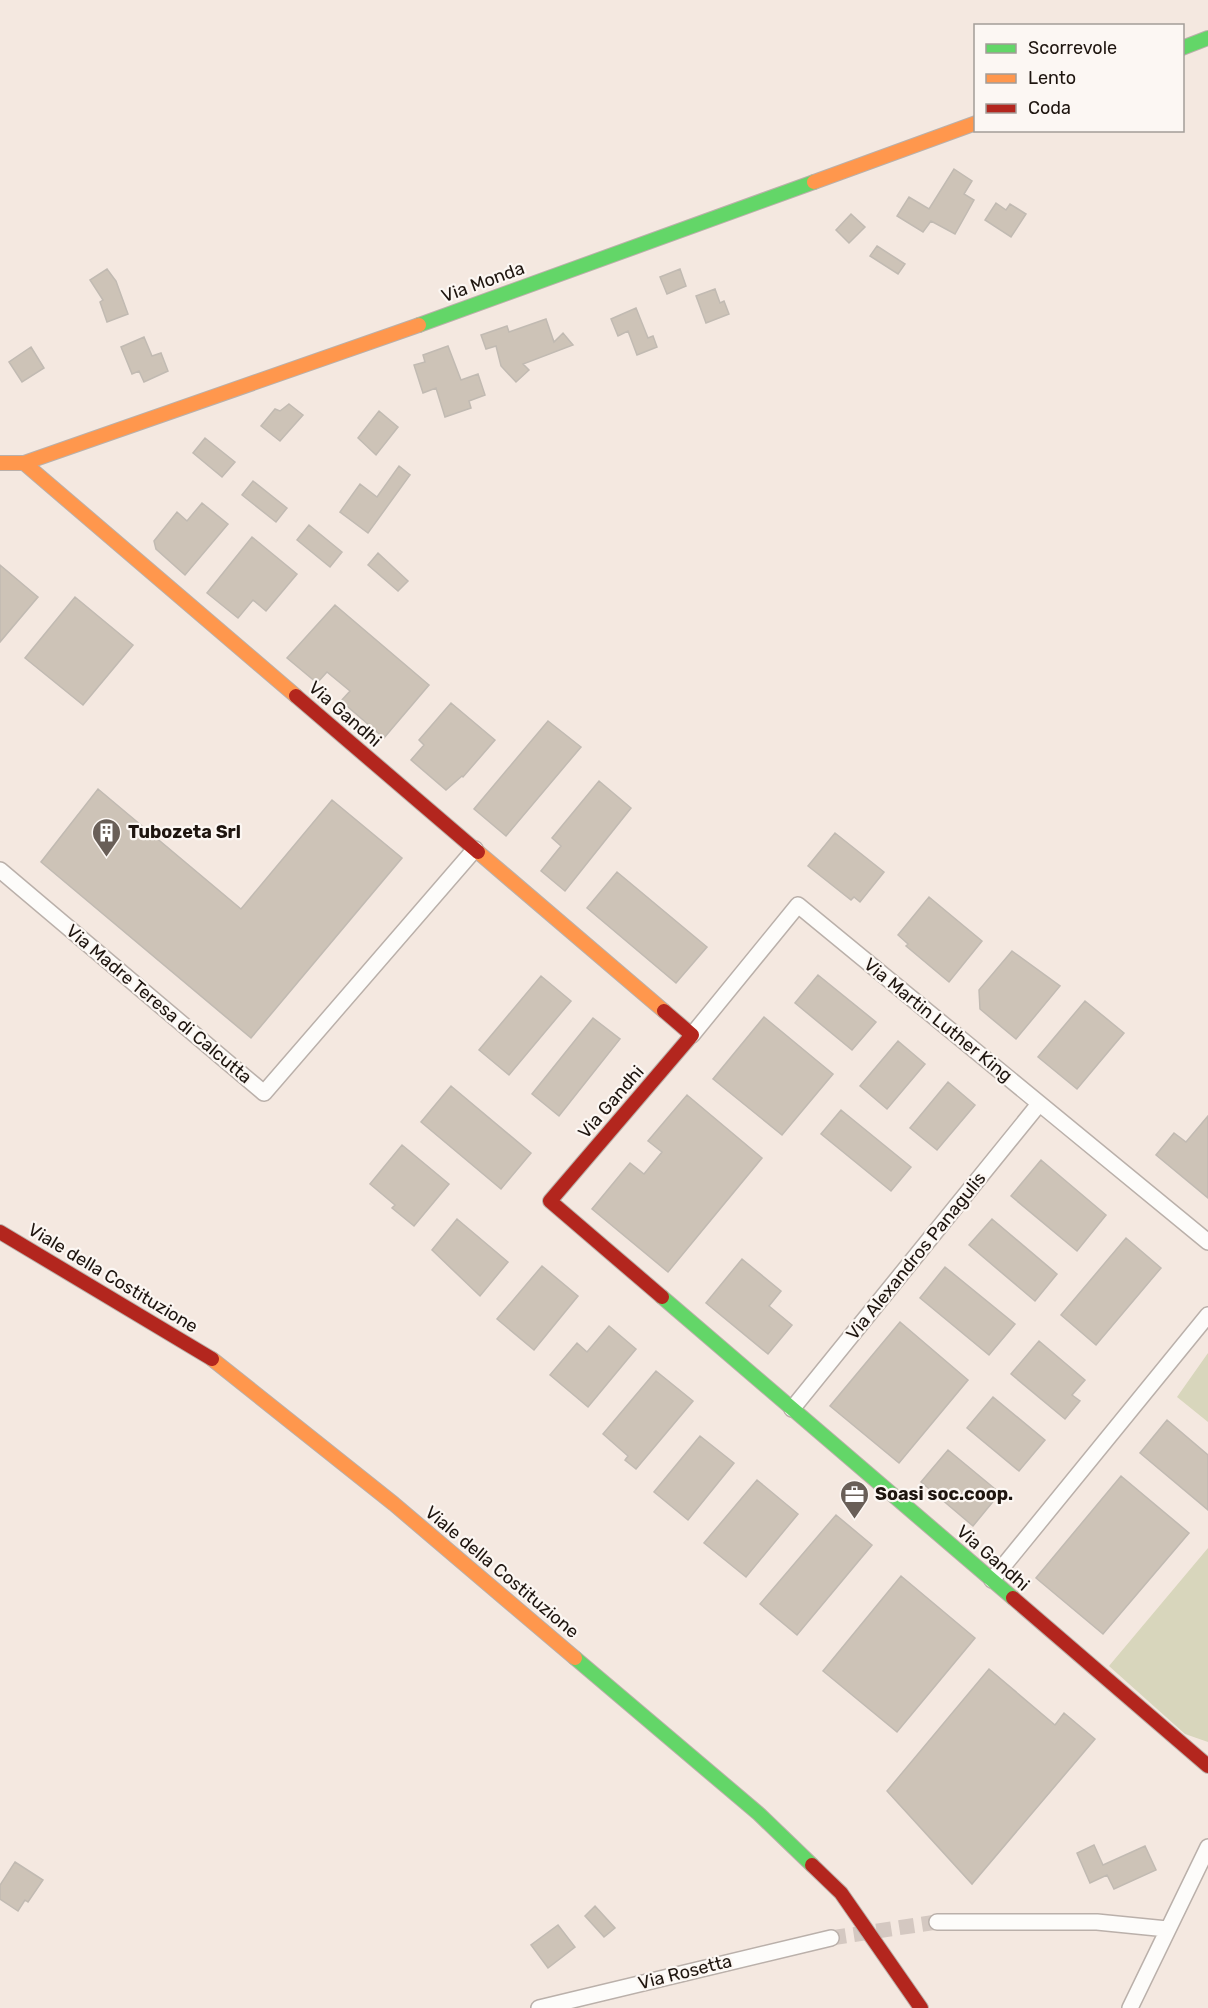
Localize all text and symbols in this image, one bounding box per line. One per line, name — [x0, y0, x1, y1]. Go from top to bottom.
legend — [974, 24, 1184, 132]
text: Scorrevole — [1028, 37, 1117, 59]
text: Lento — [1028, 67, 1076, 89]
text: Coda — [1028, 97, 1071, 119]
street label: Via Monda — [439, 257, 527, 307]
street label: Via Gandhi — [304, 676, 386, 752]
building icon: Tubozeta Srl — [91, 816, 123, 858]
place label: Tubozeta Srl — [128, 821, 241, 843]
street label: Via Madre Teresa di Calcutta — [62, 920, 256, 1088]
street label: Via Martin Luther King — [859, 953, 1017, 1087]
street label: Via Gandhi — [573, 1061, 649, 1143]
street label: Via Alexandros Panagulis — [841, 1168, 991, 1344]
street label: Viale della Costituzione — [24, 1219, 202, 1337]
office icon: Soasi soc.coop. — [838, 1478, 870, 1520]
place label: Soasi soc.coop. — [875, 1483, 1013, 1505]
street label: Viale della Costituzione — [420, 1501, 584, 1643]
street label: Via Gandhi — [952, 1520, 1034, 1596]
street label: Via Rosetta — [636, 1950, 734, 1994]

